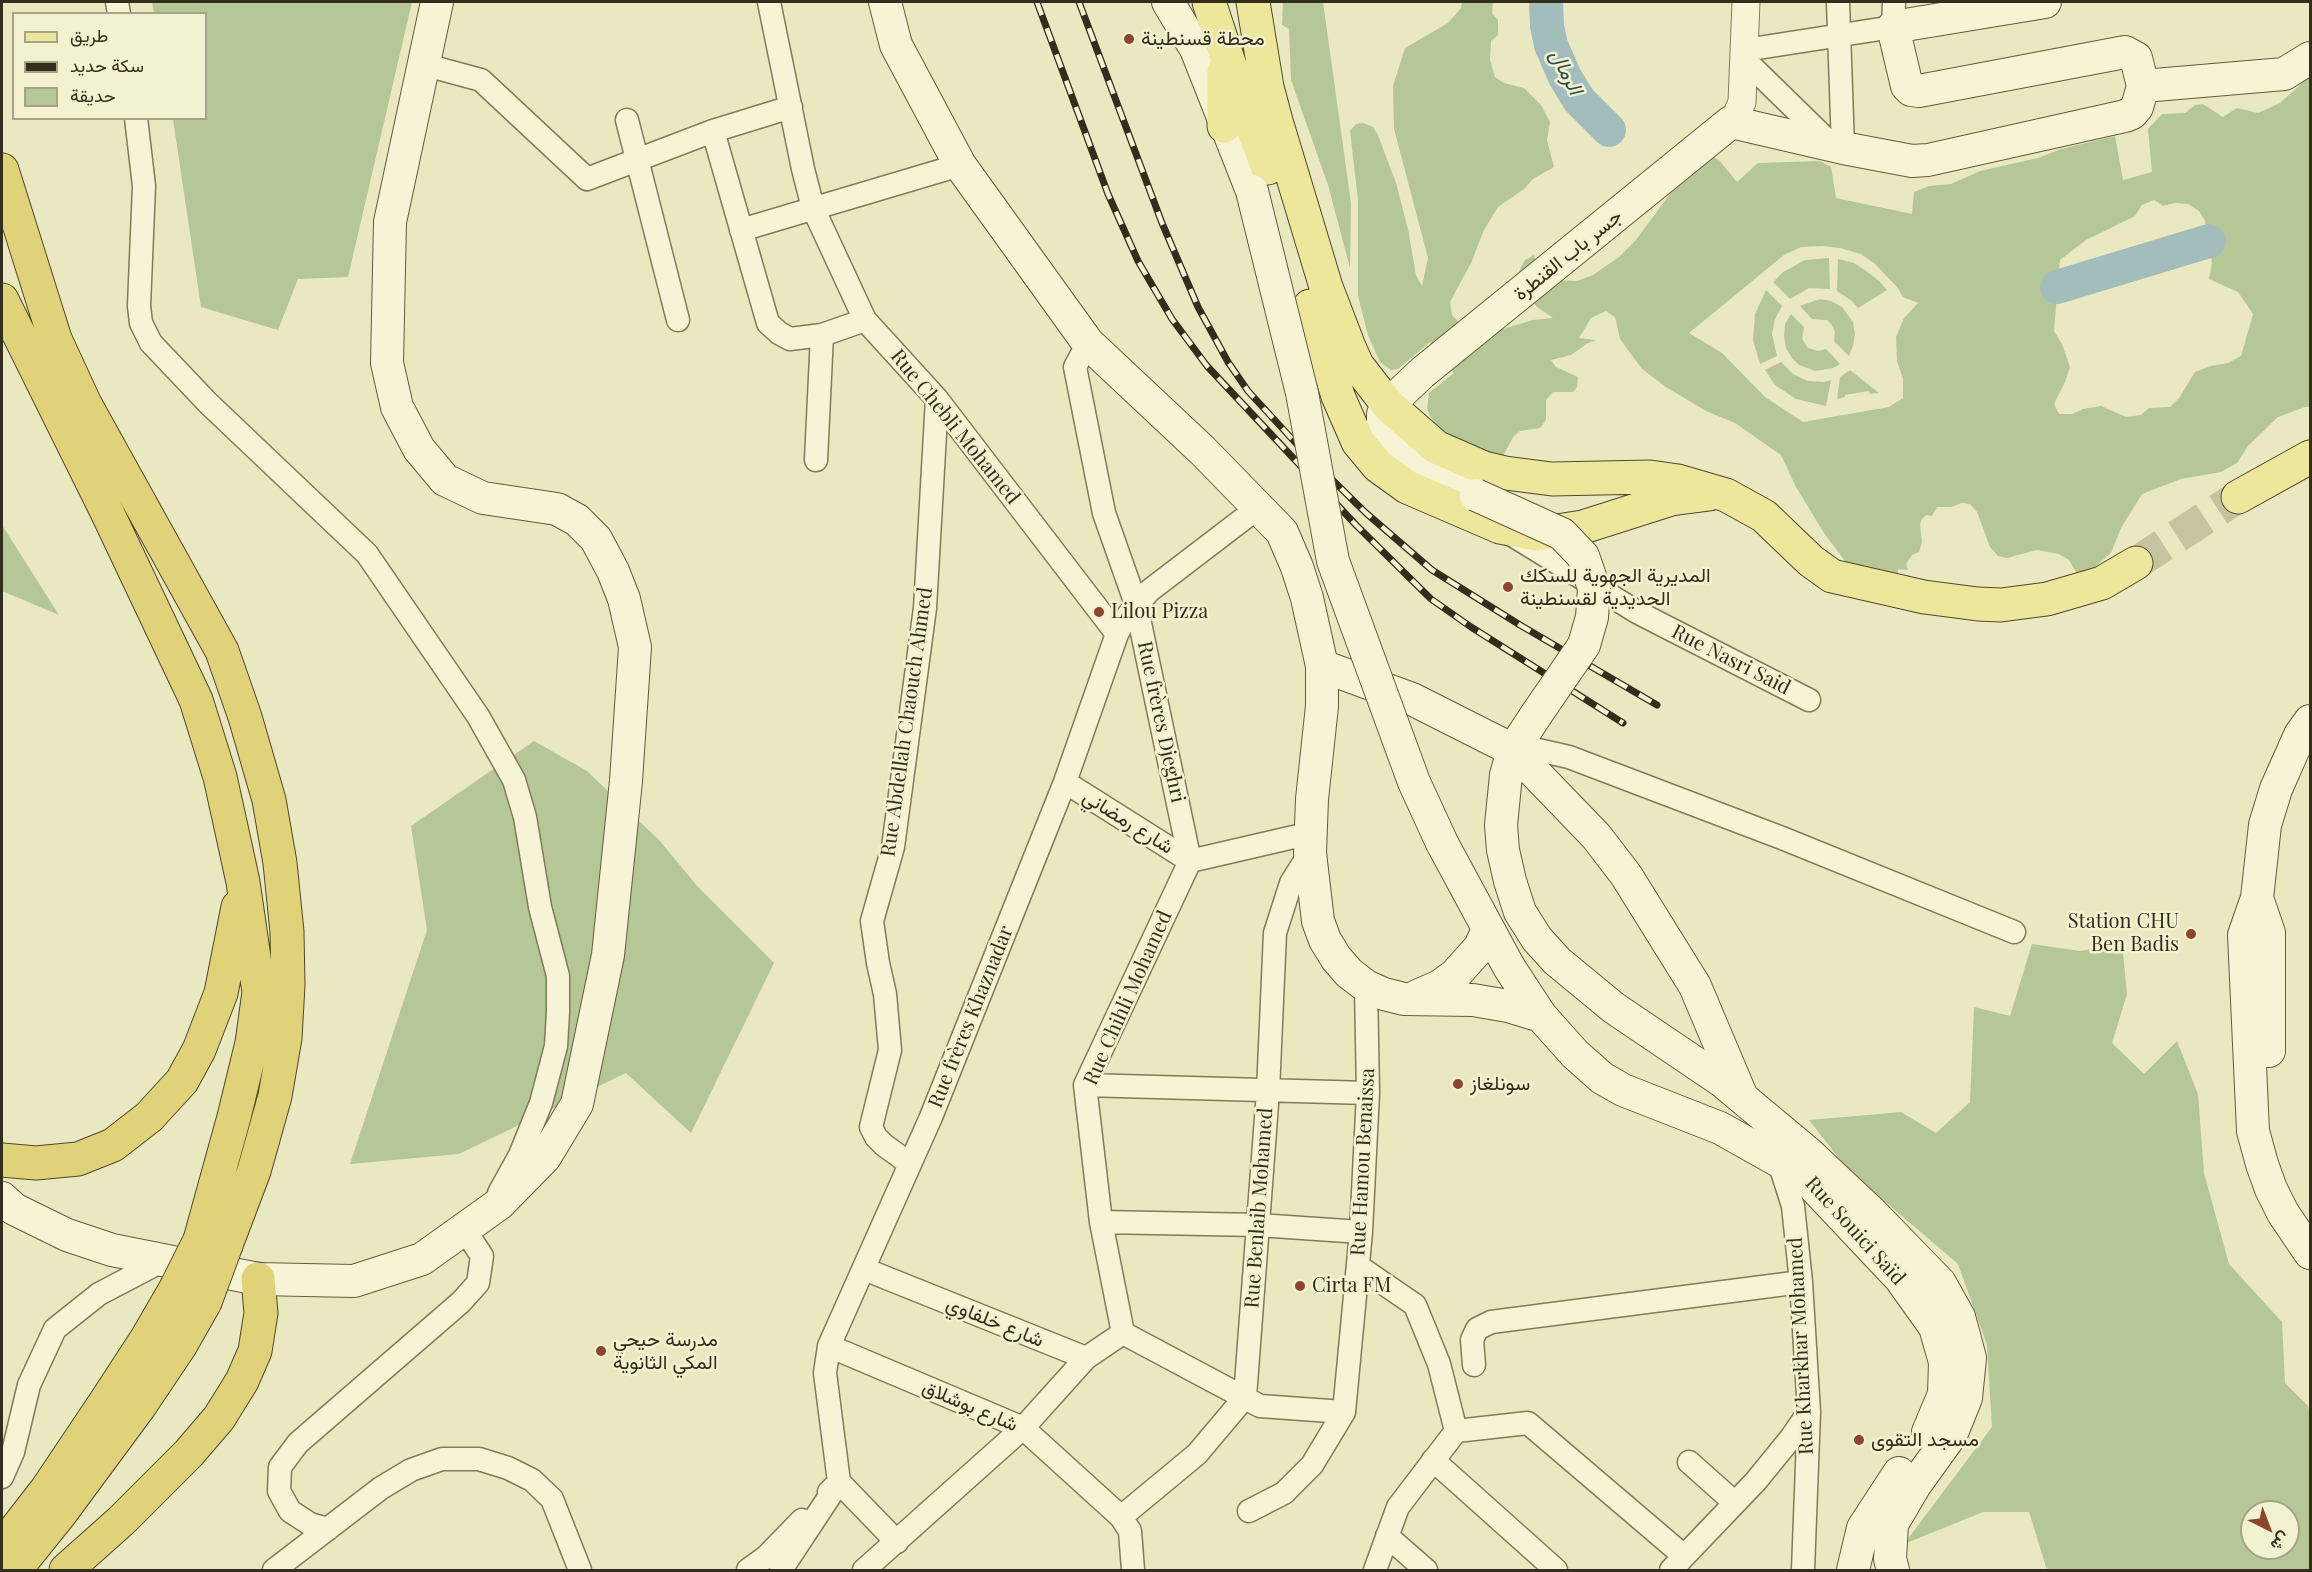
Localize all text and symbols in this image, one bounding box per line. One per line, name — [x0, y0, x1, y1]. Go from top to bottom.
legend — [12, 12, 207, 120]
text: طريق — [70, 23, 108, 47]
place label: محطة قسنطينة — [1141, 27, 1265, 51]
marker: محطة قسنطينة — [1122, 32, 1136, 46]
water label: الرمال — [1544, 45, 1588, 99]
text: سكة حديد — [70, 53, 144, 77]
text: حديقة — [70, 83, 116, 107]
street label: جسر باب القنطرة — [1509, 204, 1627, 306]
street label: Rue Chebli Mohamed — [885, 345, 1025, 509]
place label: المديرية الجهوية للسكك الحديدية لقسنطينة — [1520, 564, 1711, 611]
marker: المديرية الجهوية للسكك الحديدية لقسنطينة — [1501, 580, 1515, 594]
street label: Rue Abdellah Chaouch Ahmed — [876, 586, 938, 858]
place label: Lilou Pizza — [1111, 600, 1208, 624]
marker: Lilou Pizza — [1092, 605, 1106, 619]
street label: Rue Nasri Said — [1668, 620, 1794, 700]
street label: Rue frères Djeghri — [1132, 639, 1190, 805]
street label: شارع رمضاني — [1078, 785, 1178, 859]
street label: Rue Chihli Mohamed — [1079, 907, 1177, 1089]
place label: Station CHU Ben Badis — [2068, 910, 2179, 957]
street label: Rue frères Khaznadar — [923, 922, 1019, 1112]
marker: Station CHU Ben Badis — [2184, 927, 2198, 941]
street label: Rue Hamou Benaissa — [1346, 1067, 1380, 1257]
place label: سونلغاز — [1470, 1072, 1530, 1096]
marker: سونلغاز — [1451, 1077, 1465, 1091]
street label: Rue Benlaib Mohamed — [1240, 1107, 1278, 1309]
street label: Rue Souici Saïd — [1800, 1172, 1910, 1290]
street label: Rue Kharkhar Mohamed — [1783, 1237, 1819, 1455]
place label: Cirta FM — [1312, 1274, 1391, 1298]
marker: Cirta FM — [1293, 1279, 1307, 1293]
street label: شارع خلفاوي — [943, 1292, 1047, 1352]
place label: مدرسة حيحي المكي الثانوية — [613, 1328, 718, 1375]
marker: مدرسة حيحي المكي الثانوية — [594, 1344, 608, 1358]
street label: شارع بوشلاق — [919, 1375, 1021, 1437]
place label: مسجد التقوى — [1871, 1428, 1979, 1452]
marker: مسجد التقوى — [1852, 1433, 1866, 1447]
north arrow — [2240, 1500, 2300, 1560]
text: ش — [2267, 1528, 2295, 1556]

